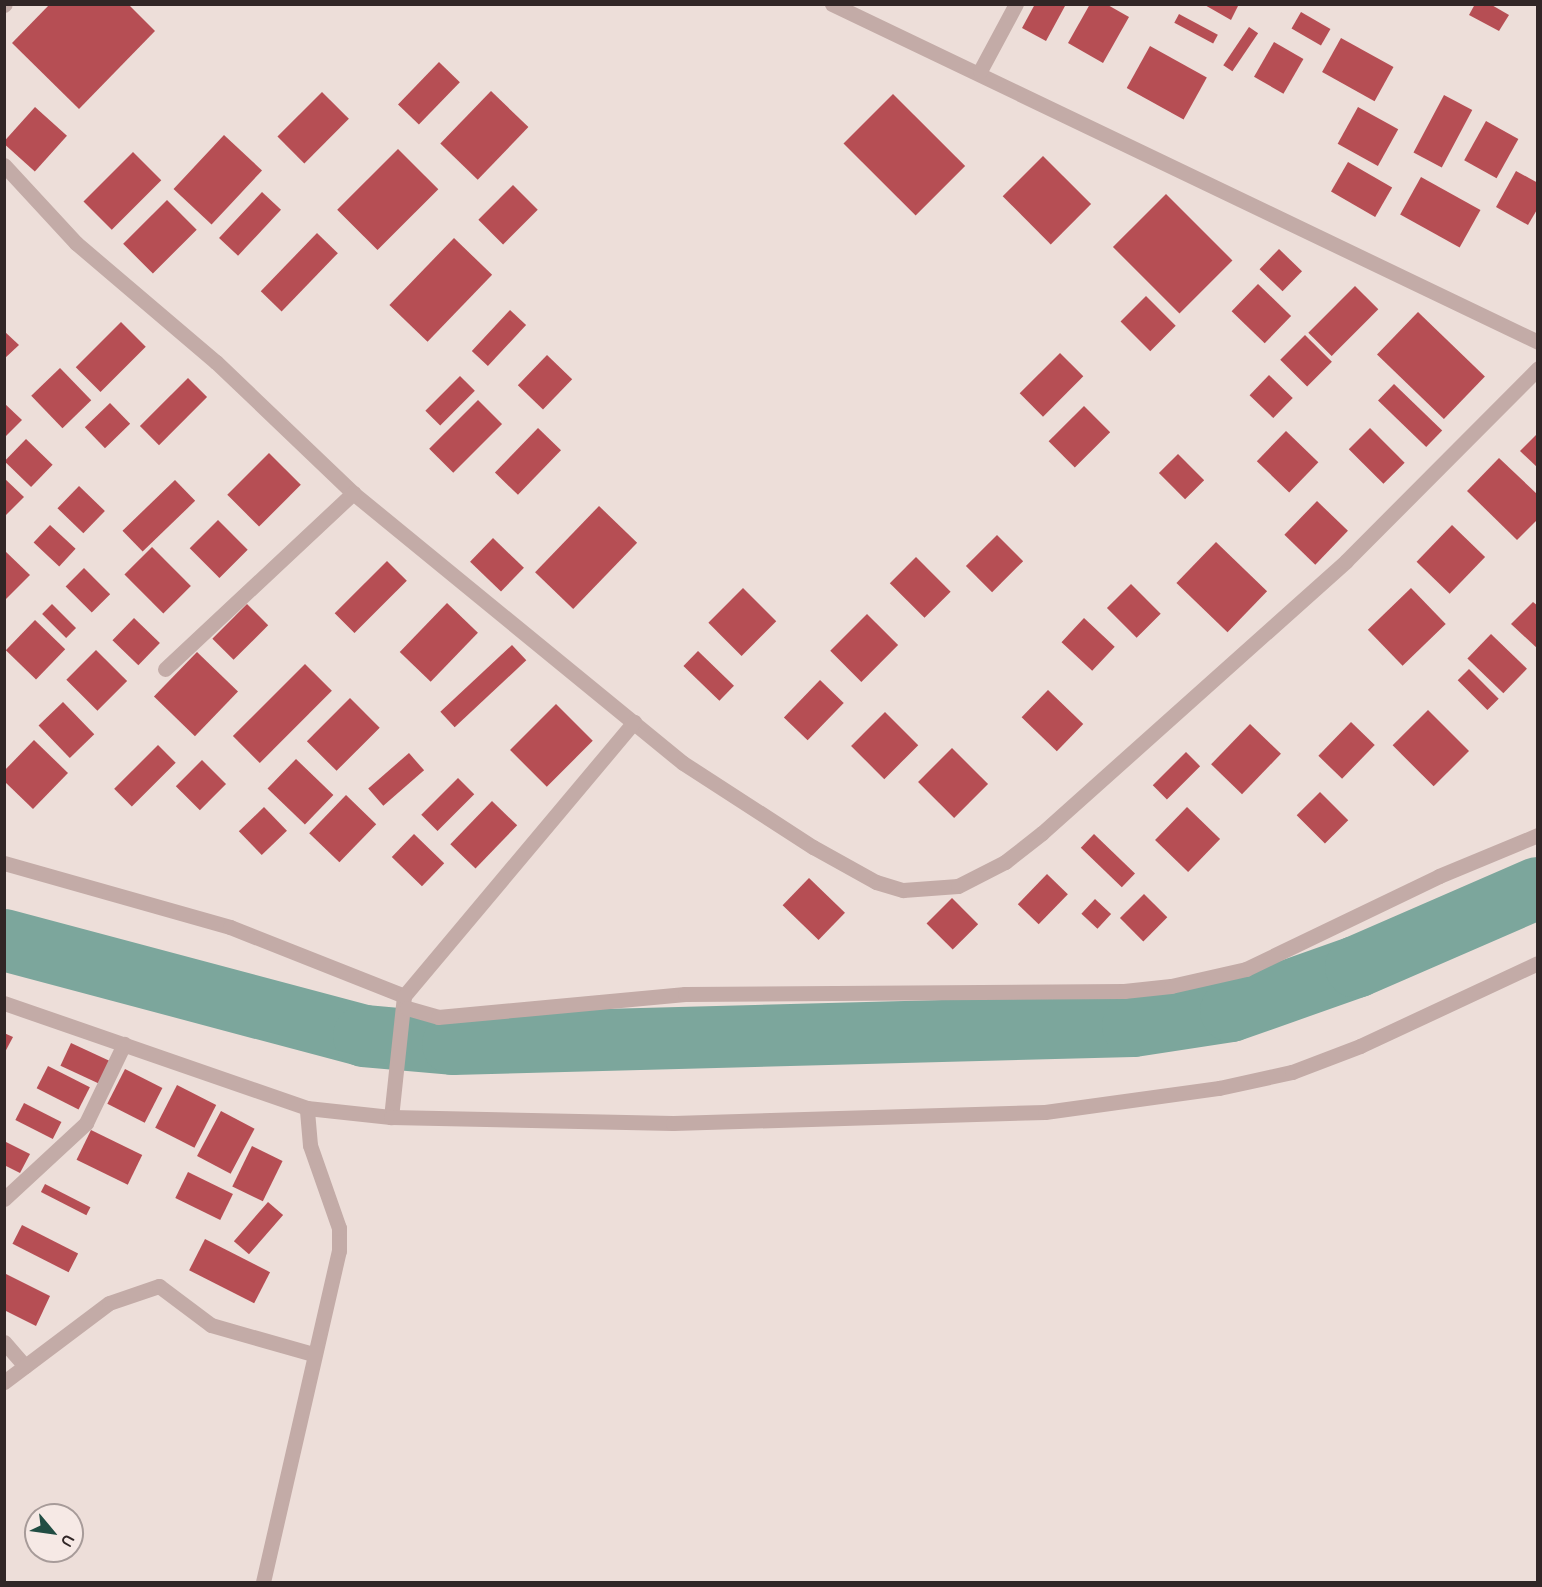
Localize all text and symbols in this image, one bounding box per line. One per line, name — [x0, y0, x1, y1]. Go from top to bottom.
north arrow — [24, 1503, 84, 1563]
text: U — [57, 1531, 79, 1551]

